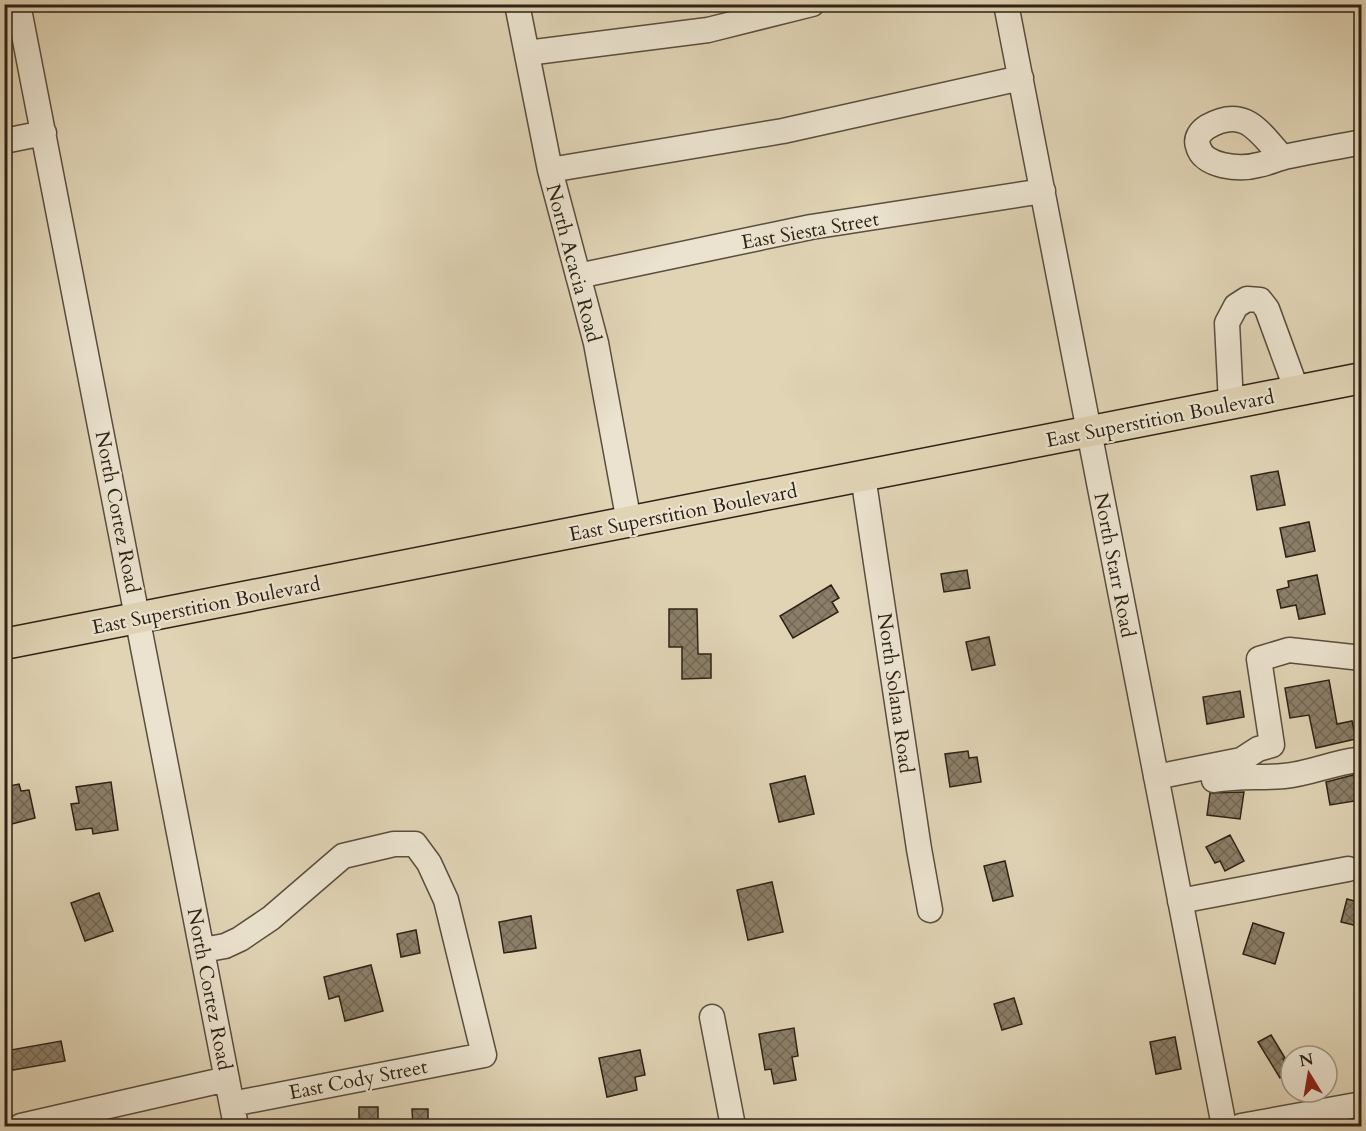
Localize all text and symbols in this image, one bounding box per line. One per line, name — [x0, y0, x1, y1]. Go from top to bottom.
street label: North Acacia Road — [539, 181, 608, 345]
street label: East Siesta Street — [739, 205, 882, 256]
street label: East Superstition Boulevard — [1044, 383, 1277, 454]
street label: North Cortez Road — [89, 429, 147, 596]
street label: East Superstition Boulevard — [567, 477, 800, 548]
street label: North Starr Road — [1087, 491, 1142, 640]
street label: East Superstition Boulevard — [90, 570, 323, 641]
street label: North Solana Road — [871, 611, 920, 775]
street label: North Cortez Road — [181, 906, 239, 1073]
north arrow — [1279, 1044, 1339, 1104]
text: N — [1297, 1048, 1315, 1072]
street label: East Cody Street — [287, 1053, 430, 1106]

